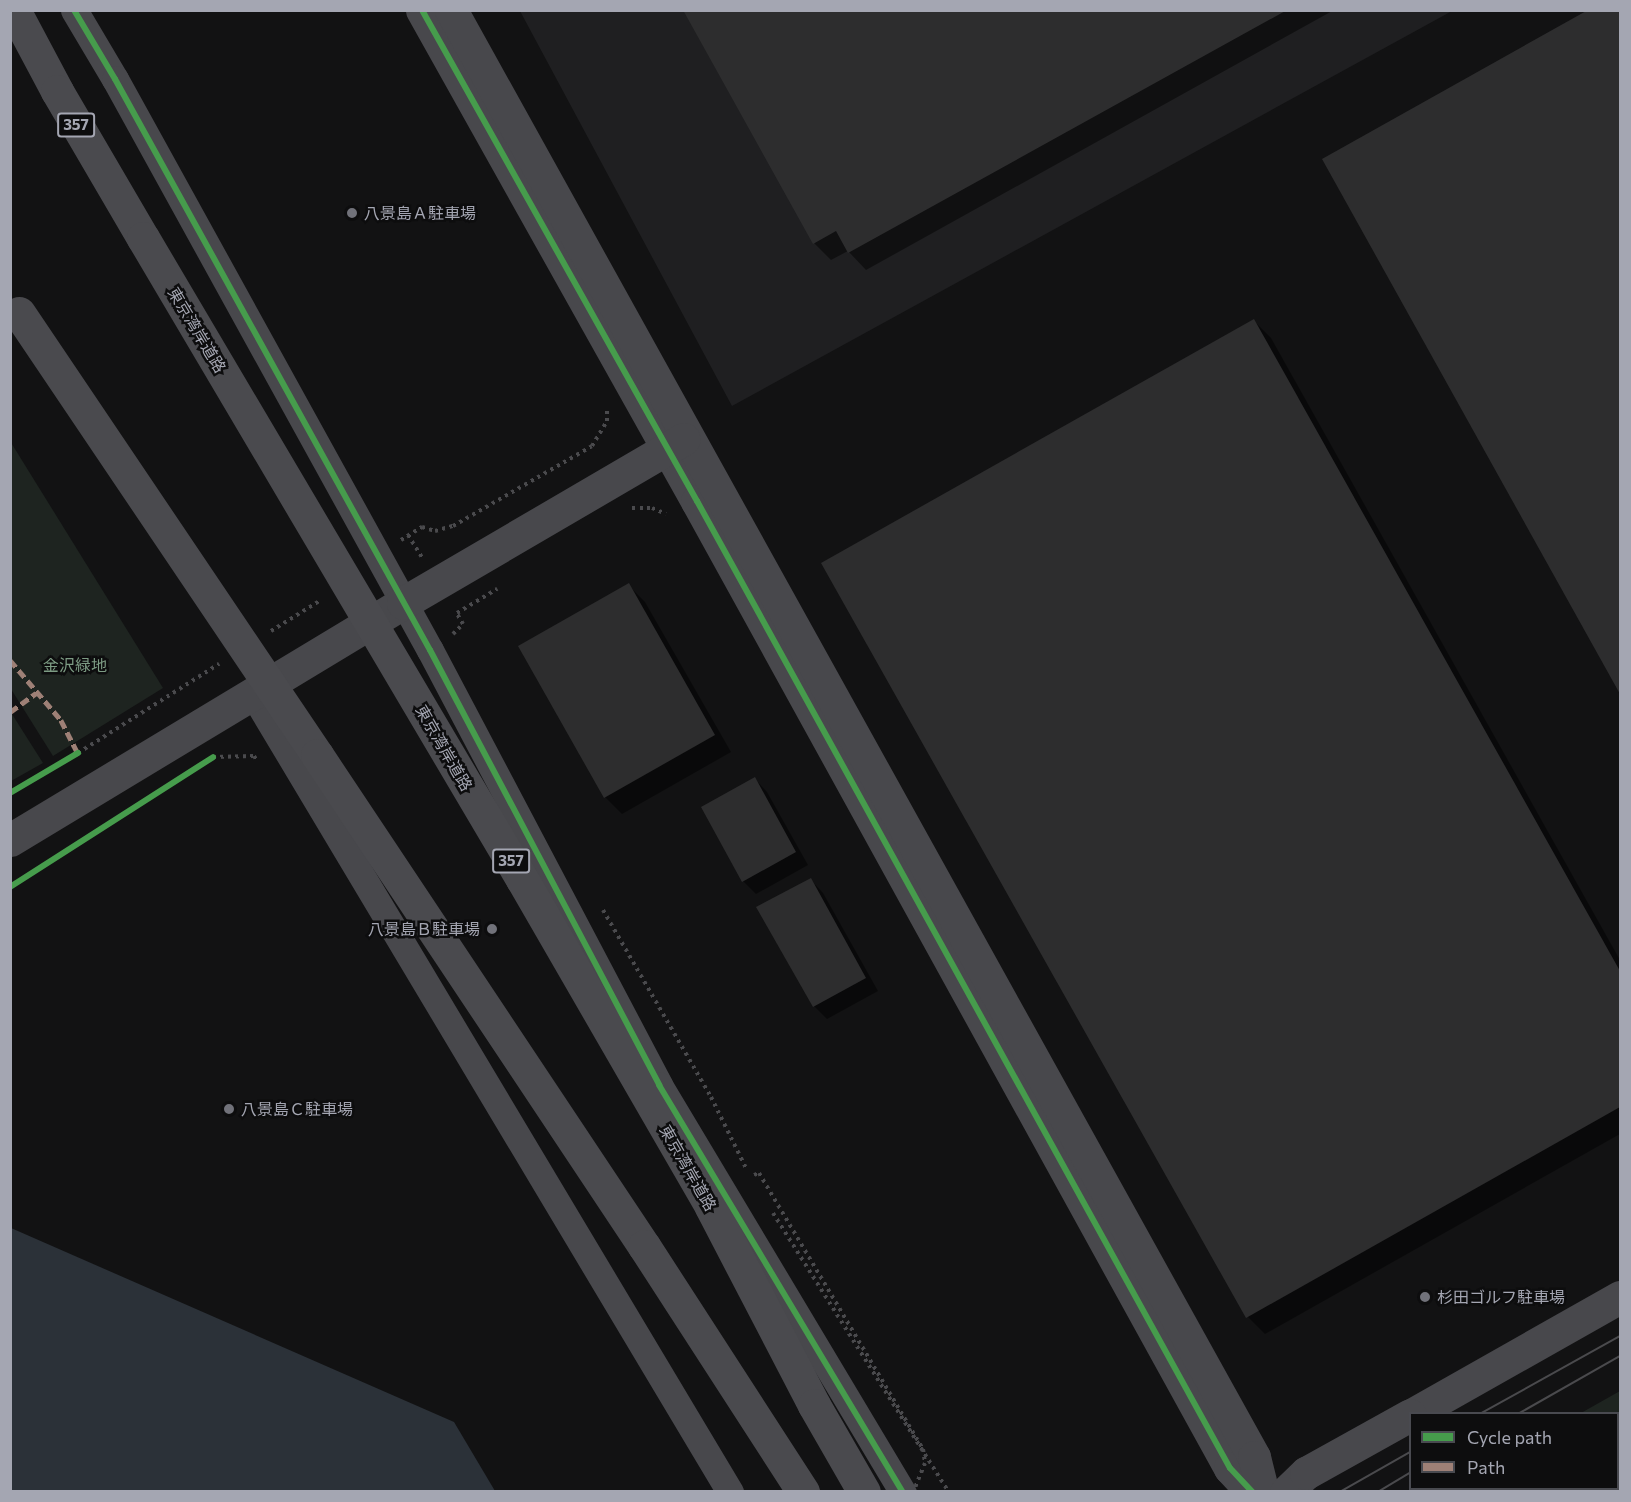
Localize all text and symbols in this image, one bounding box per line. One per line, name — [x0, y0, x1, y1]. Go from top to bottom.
road number: 357 — [56, 113, 96, 137]
place label: 八景島Ａ駐車場 — [364, 203, 476, 223]
marker: 八景島Ａ駐車場 — [345, 206, 359, 220]
street label: 東京湾岸道路 — [164, 284, 230, 376]
park label: 金沢緑地 — [43, 655, 107, 675]
street label: 東京湾岸道路 — [412, 702, 476, 794]
road number: 357 — [492, 849, 530, 873]
place label: 八景島Ｂ駐車場 — [368, 919, 480, 939]
marker: 八景島Ｂ駐車場 — [485, 922, 499, 936]
place label: 八景島Ｃ駐車場 — [241, 1099, 353, 1119]
marker: 八景島Ｃ駐車場 — [222, 1102, 236, 1116]
street label: 東京湾岸道路 — [656, 1122, 720, 1214]
place label: 杉田ゴルフ駐車場 — [1437, 1287, 1565, 1307]
marker: 杉田ゴルフ駐車場 — [1418, 1290, 1432, 1304]
legend — [1409, 1412, 1619, 1490]
text: Cycle path — [1467, 1426, 1552, 1448]
text: Path — [1467, 1456, 1505, 1478]

